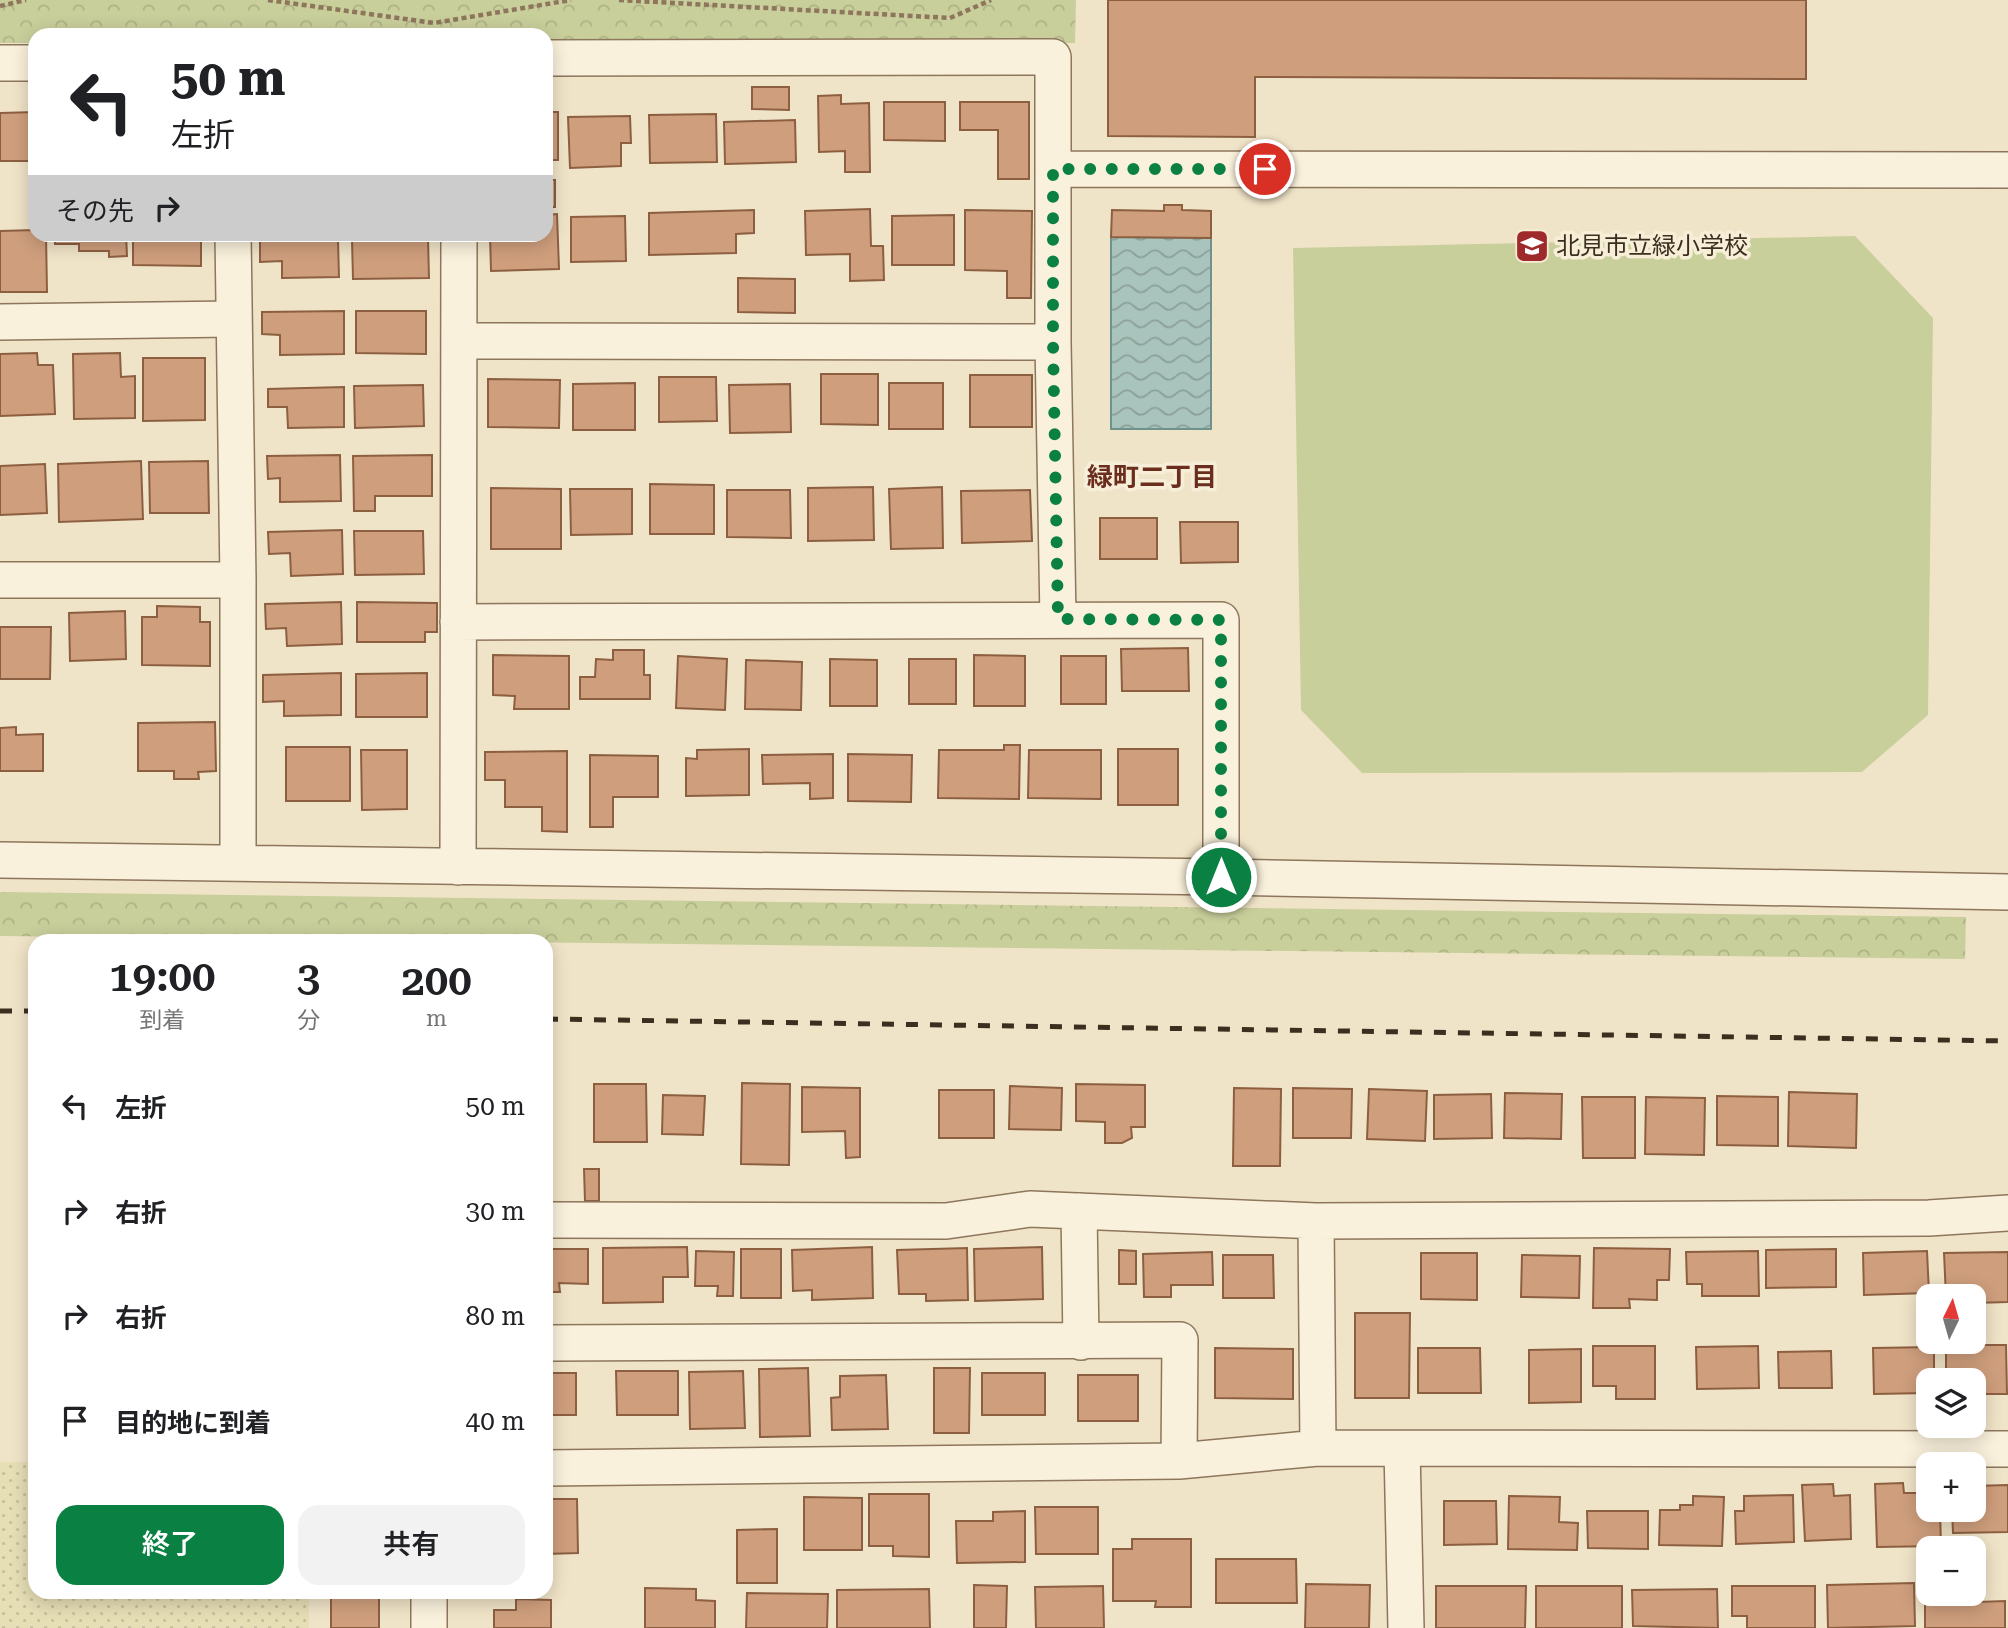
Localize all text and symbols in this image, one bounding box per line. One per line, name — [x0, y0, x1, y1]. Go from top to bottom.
text: 50 m — [171, 50, 286, 107]
icon: left — [56, 56, 147, 147]
text: 左折 — [171, 116, 235, 154]
pin — [1235, 139, 1295, 199]
icon: arrive — [1246, 150, 1284, 188]
icon: right — [148, 189, 186, 227]
text: その先 — [56, 196, 134, 226]
school or university icon: 北見市立緑小学校 — [1513, 227, 1551, 265]
place label: 北見市立緑小学校 — [1556, 232, 1748, 260]
district label: 緑町二丁目 — [1087, 462, 1217, 492]
position arrow — [1184, 840, 1258, 914]
text: 19:00 — [109, 952, 216, 1001]
text: 3 — [297, 952, 320, 1001]
text: 200 — [401, 956, 472, 1005]
text: m — [426, 1005, 447, 1032]
text: 到着 — [139, 1007, 185, 1034]
text: 分 — [297, 1007, 320, 1034]
icon: left — [56, 1087, 94, 1125]
text: 50 m — [466, 1091, 525, 1121]
text: 左折 — [115, 1093, 167, 1123]
icon: right — [56, 1192, 94, 1230]
text: 30 m — [466, 1196, 525, 1226]
text: 右折 — [115, 1198, 167, 1228]
north arrow — [1916, 1284, 1986, 1354]
map controls — [1916, 1284, 1986, 1606]
icon: right — [56, 1297, 94, 1335]
text: 80 m — [466, 1301, 525, 1331]
text: 右折 — [115, 1303, 167, 1333]
button: layers — [1916, 1368, 1986, 1438]
icon: arrive — [56, 1402, 94, 1440]
text: 40 m — [466, 1406, 525, 1436]
text: 目的地に到着 — [115, 1408, 271, 1438]
button: + — [1916, 1452, 1986, 1522]
button: 終了 — [56, 1505, 284, 1585]
button: 共有 — [298, 1505, 525, 1585]
button: − — [1916, 1536, 1986, 1606]

